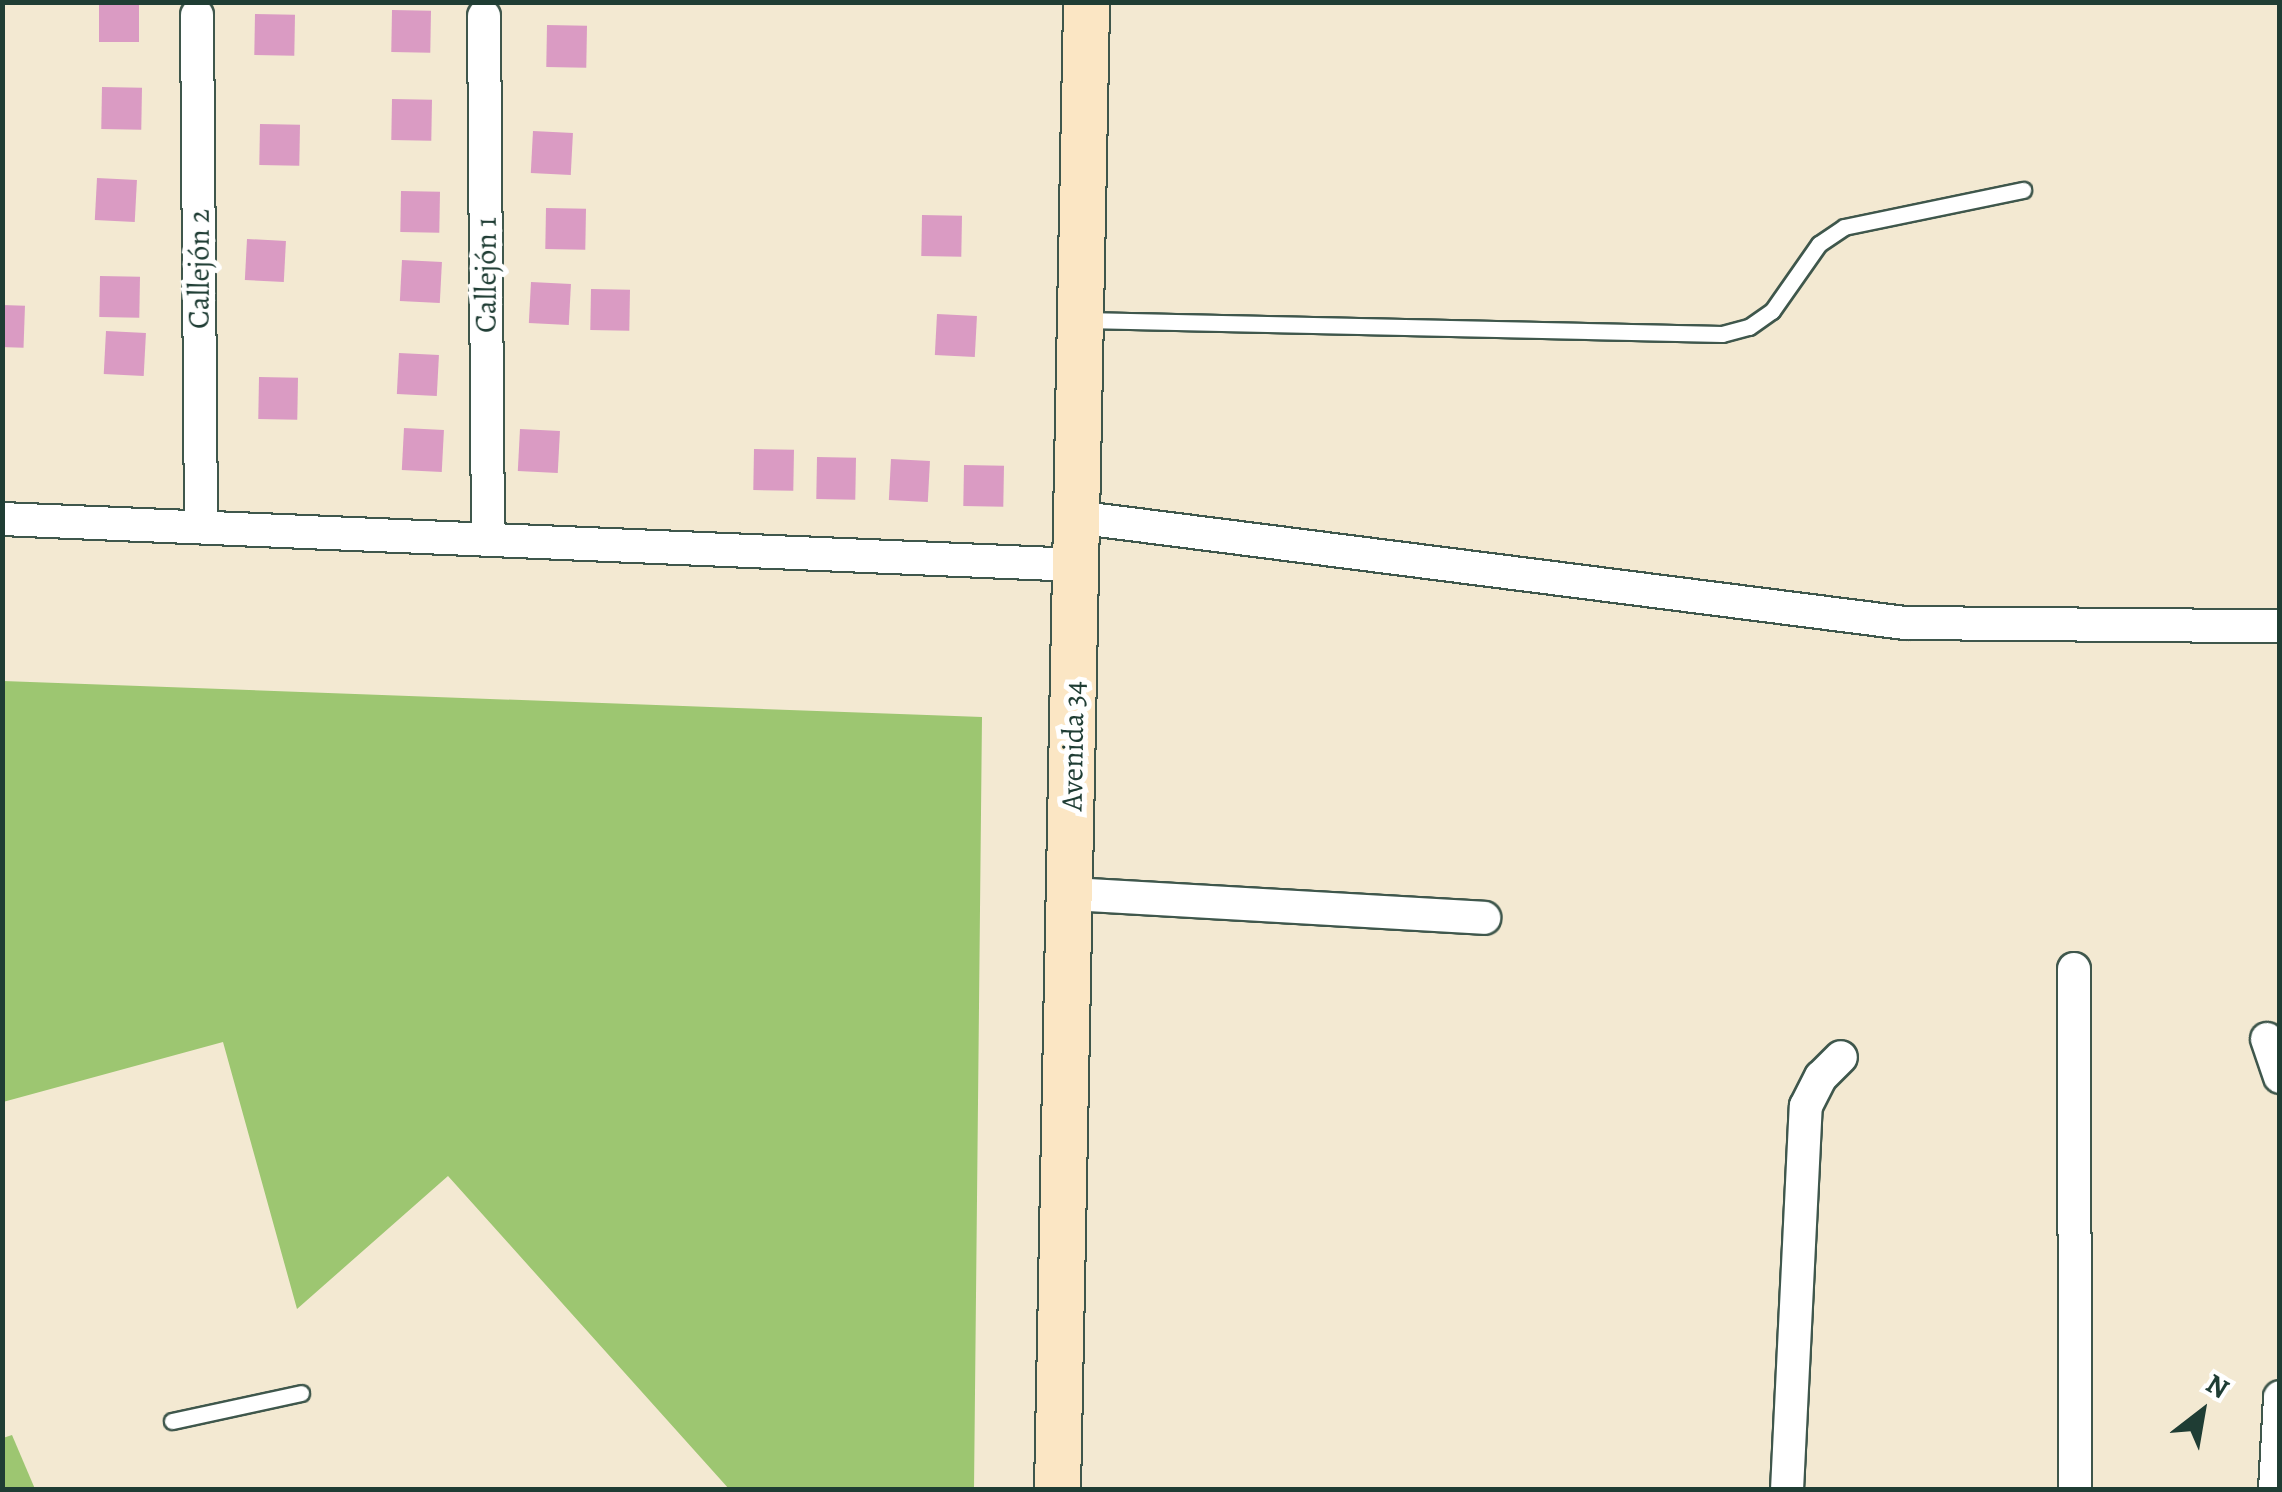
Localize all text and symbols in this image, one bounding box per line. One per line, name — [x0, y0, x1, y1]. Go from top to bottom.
street label: Callejón 2 — [181, 209, 217, 329]
street label: Callejón 1 — [468, 217, 504, 333]
street label: Avenida 34 — [1054, 681, 1092, 811]
north arrow — [2152, 1362, 2252, 1462]
text: N — [2199, 1365, 2236, 1408]

